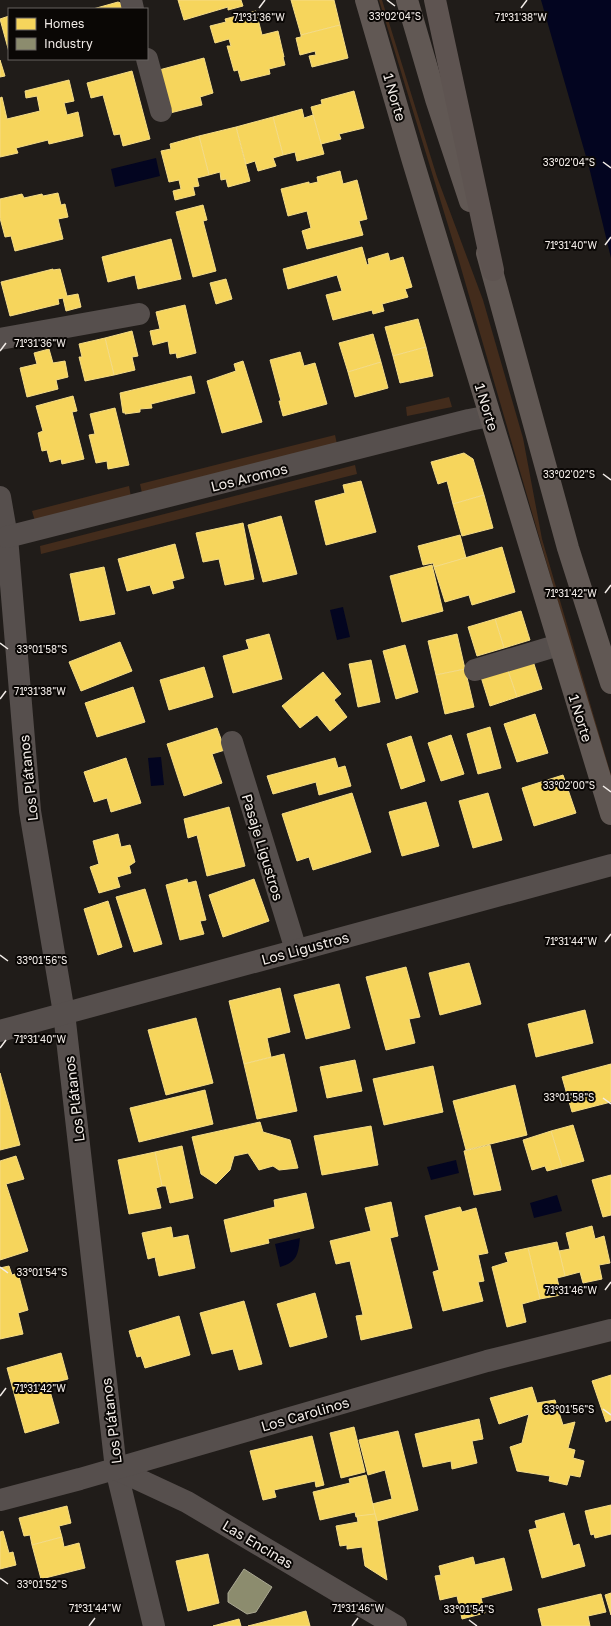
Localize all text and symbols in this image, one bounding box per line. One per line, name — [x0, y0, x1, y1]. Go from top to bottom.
legend — [8, 8, 148, 60]
text: 33°02'04"S — [369, 10, 421, 22]
text: 71°31'36"W — [233, 11, 285, 23]
text: 71°31'38"W — [495, 11, 547, 23]
text: Homes — [44, 16, 84, 31]
text: Industry — [44, 36, 93, 51]
street label: 1 Norte — [380, 71, 410, 123]
text: 33°02'04"S — [543, 156, 595, 168]
text: 71°31'40"W — [545, 239, 597, 251]
text: 71°31'36"W — [14, 337, 66, 349]
street label: 1 Norte — [472, 381, 502, 433]
street label: Los Aromos — [209, 459, 289, 495]
text: 33°02'02"S — [543, 468, 595, 480]
text: 71°31'42"W — [545, 587, 597, 599]
text: 33°01'58"S — [16, 643, 68, 655]
text: 71°31'38"W — [14, 685, 66, 697]
street label: 1 Norte — [566, 692, 596, 744]
street label: Los Plátanos — [15, 734, 41, 822]
text: 33°02'00"S — [543, 779, 595, 791]
street label: Pasaje Ligustros — [239, 792, 287, 902]
street label: Los Ligustros — [259, 928, 351, 968]
text: 71°31'44"W — [545, 935, 597, 947]
text: 33°01'56"S — [17, 954, 68, 966]
text: 71°31'40"W — [14, 1033, 66, 1045]
street label: Los Plátanos — [60, 1055, 88, 1143]
text: 33°01'58"S — [543, 1091, 595, 1103]
text: 33°01'54"S — [16, 1266, 68, 1278]
text: 71°31'46"W — [545, 1284, 597, 1296]
street label: Los Plátanos — [97, 1377, 125, 1465]
text: 71°31'42"W — [14, 1382, 66, 1394]
street label: Los Carolinos — [259, 1393, 351, 1435]
text: 33°01'56"S — [544, 1403, 595, 1415]
street label: Las Encinas — [220, 1516, 296, 1572]
text: 33°01'52"S — [17, 1578, 67, 1590]
text: 71°31'44"W — [69, 1602, 121, 1614]
text: 71°31'46"W — [332, 1602, 384, 1614]
text: 33°01'54"S — [443, 1603, 495, 1615]

